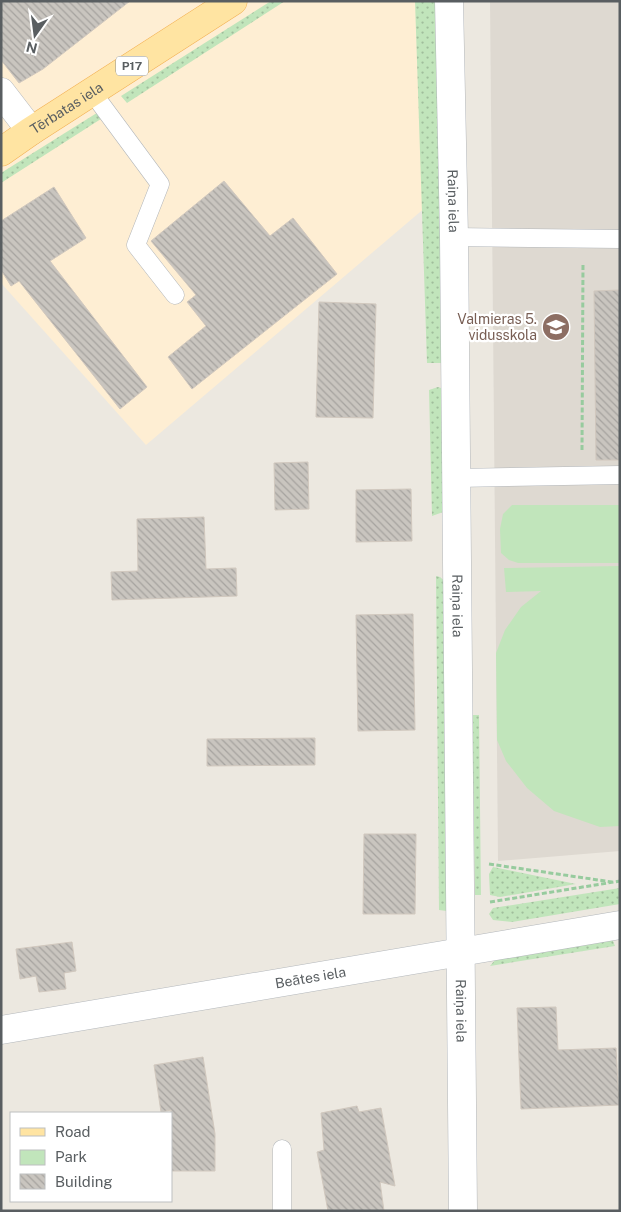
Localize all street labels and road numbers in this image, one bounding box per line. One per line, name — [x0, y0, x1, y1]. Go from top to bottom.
road number: P17 — [116, 56, 148, 76]
street label: Tērbatas iela — [27, 79, 106, 137]
street label: Raiņa iela — [445, 169, 462, 233]
street label: Raiņa iela — [449, 574, 466, 638]
street label: Beātes iela — [274, 964, 347, 991]
street label: Raiņa iela — [453, 979, 469, 1043]

